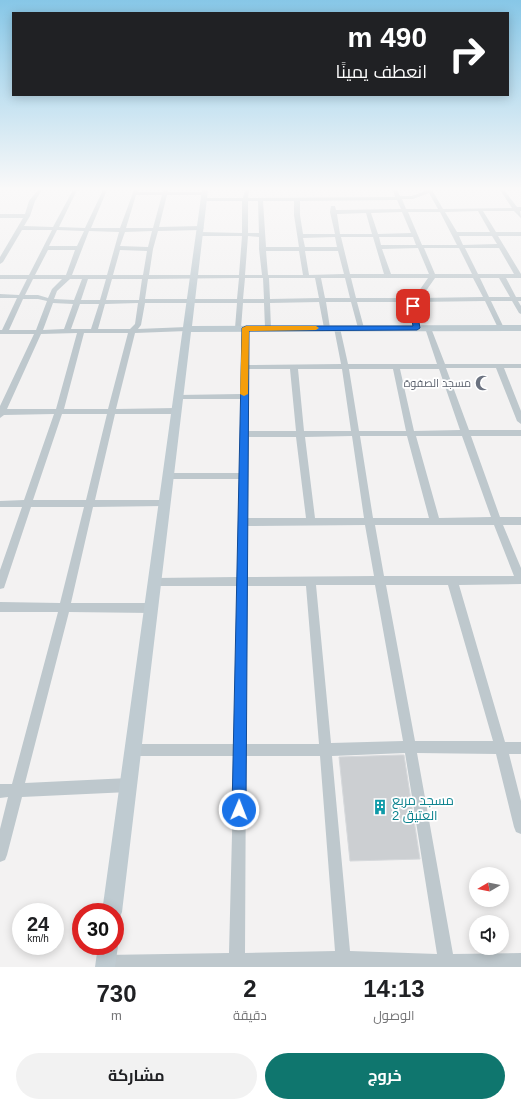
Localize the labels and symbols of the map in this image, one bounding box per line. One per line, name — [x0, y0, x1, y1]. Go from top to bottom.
pin — [396, 289, 430, 323]
mosque icon: مسجد الصفوة — [474, 374, 492, 392]
place label: مسجد الصفوة — [404, 377, 471, 390]
position arrow — [218, 789, 260, 831]
place label: مسجد مربع 2 العتيق — [392, 793, 454, 823]
building icon: مسجد مربع 2 العتيق — [371, 798, 389, 816]
north arrow — [469, 867, 509, 907]
speed limit sign: 30 — [72, 903, 124, 955]

